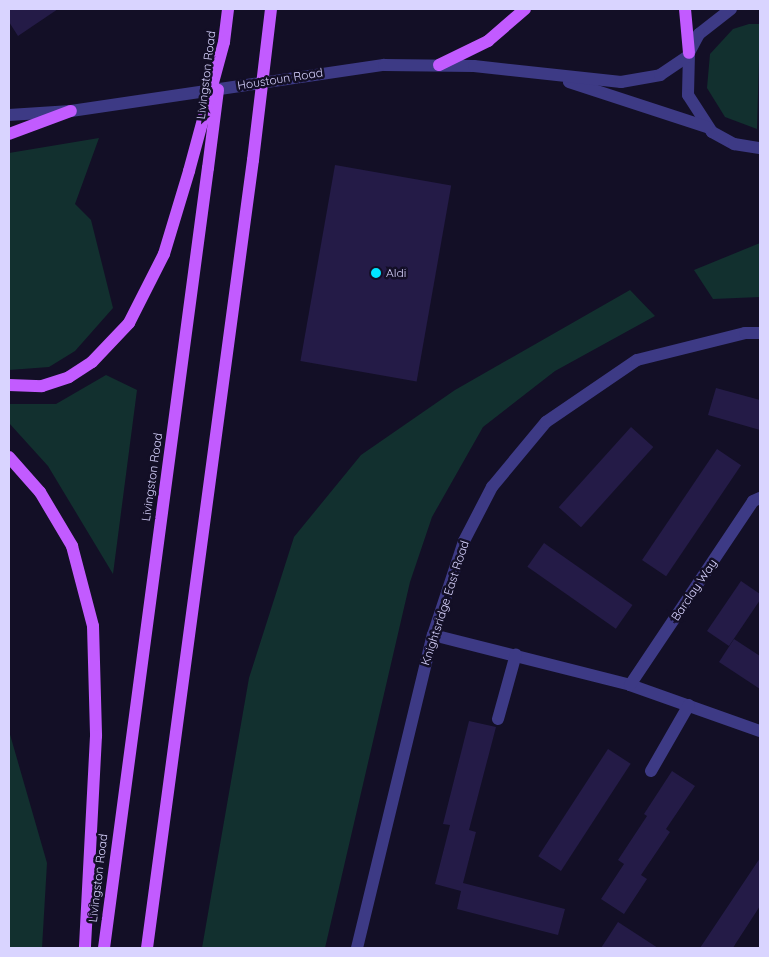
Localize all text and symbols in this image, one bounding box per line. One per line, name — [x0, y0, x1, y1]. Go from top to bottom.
street label: Livingston Road — [193, 30, 219, 120]
street label: Houstoun Road — [236, 65, 324, 93]
place label: Aldi — [386, 266, 406, 280]
marker: Aldi — [370, 267, 382, 279]
street label: Livingston Road — [139, 432, 165, 522]
street label: Knightsridge East Road — [418, 539, 472, 667]
street label: Barclay Way — [668, 556, 720, 624]
street label: Livingston Road — [85, 833, 111, 923]

